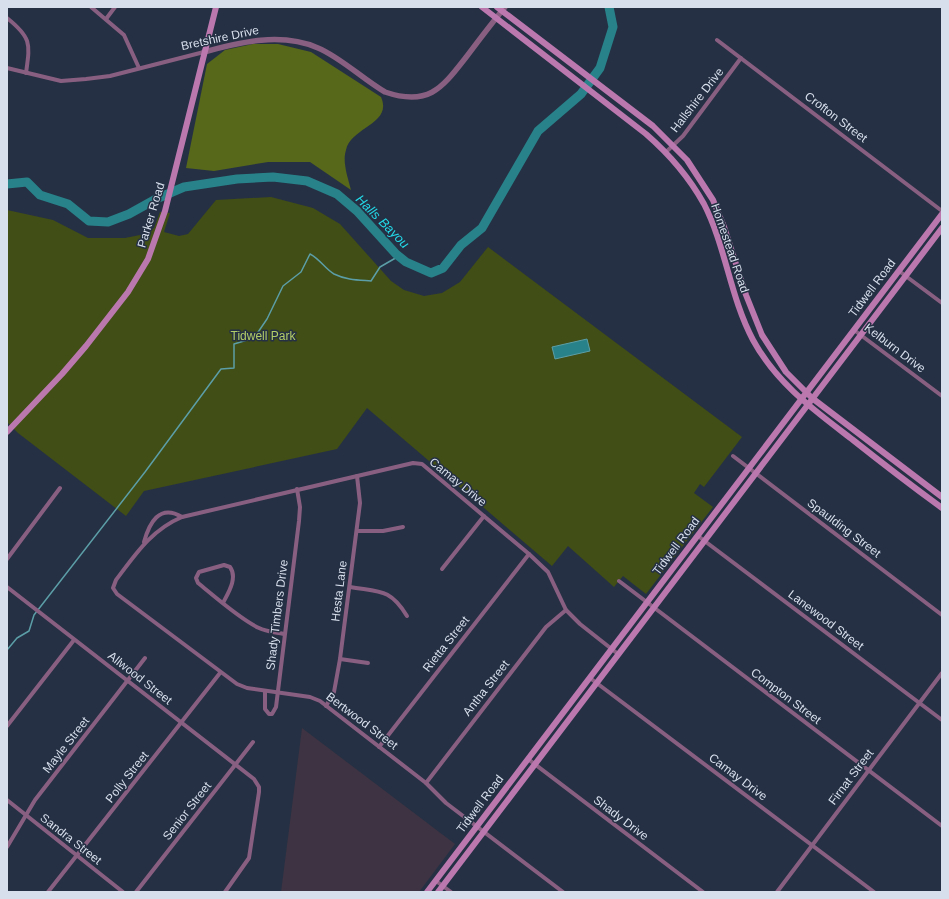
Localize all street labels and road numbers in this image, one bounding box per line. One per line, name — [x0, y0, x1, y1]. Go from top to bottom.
street label: Bretshire Drive — [180, 23, 261, 53]
street label: Hallshire Drive — [667, 65, 727, 135]
street label: Crofton Street — [802, 89, 871, 145]
street label: Parker Road — [134, 181, 168, 249]
street label: Homestead Road — [708, 202, 752, 294]
street label: Tidwell Road — [846, 256, 898, 320]
street label: Kelburn Drive — [862, 321, 929, 376]
street label: Camay Drive — [427, 455, 490, 509]
street label: Spaulding Street — [804, 496, 884, 561]
street label: Tidwell Road — [650, 514, 702, 578]
street label: Shady Timbers Drive — [263, 559, 291, 671]
street label: Hesta Lane — [328, 559, 350, 622]
street label: Lanewood Street — [786, 587, 867, 653]
street label: Rietta Street — [420, 613, 472, 675]
street label: Allwood Street — [105, 649, 175, 708]
street label: Antha Street — [460, 657, 512, 719]
street label: Compton Street — [748, 665, 824, 727]
street label: Bertwood Street — [323, 690, 401, 753]
street label: Mayle Street — [40, 714, 93, 776]
street label: Firnat Street — [826, 746, 877, 808]
street label: Polly Street — [103, 748, 152, 805]
street label: Camay Drive — [706, 751, 770, 804]
street label: Tidwell Road — [454, 772, 506, 836]
street label: Senior Street — [160, 779, 214, 843]
street label: Shady Drive — [591, 793, 652, 843]
street label: Sandra Street — [38, 811, 105, 868]

